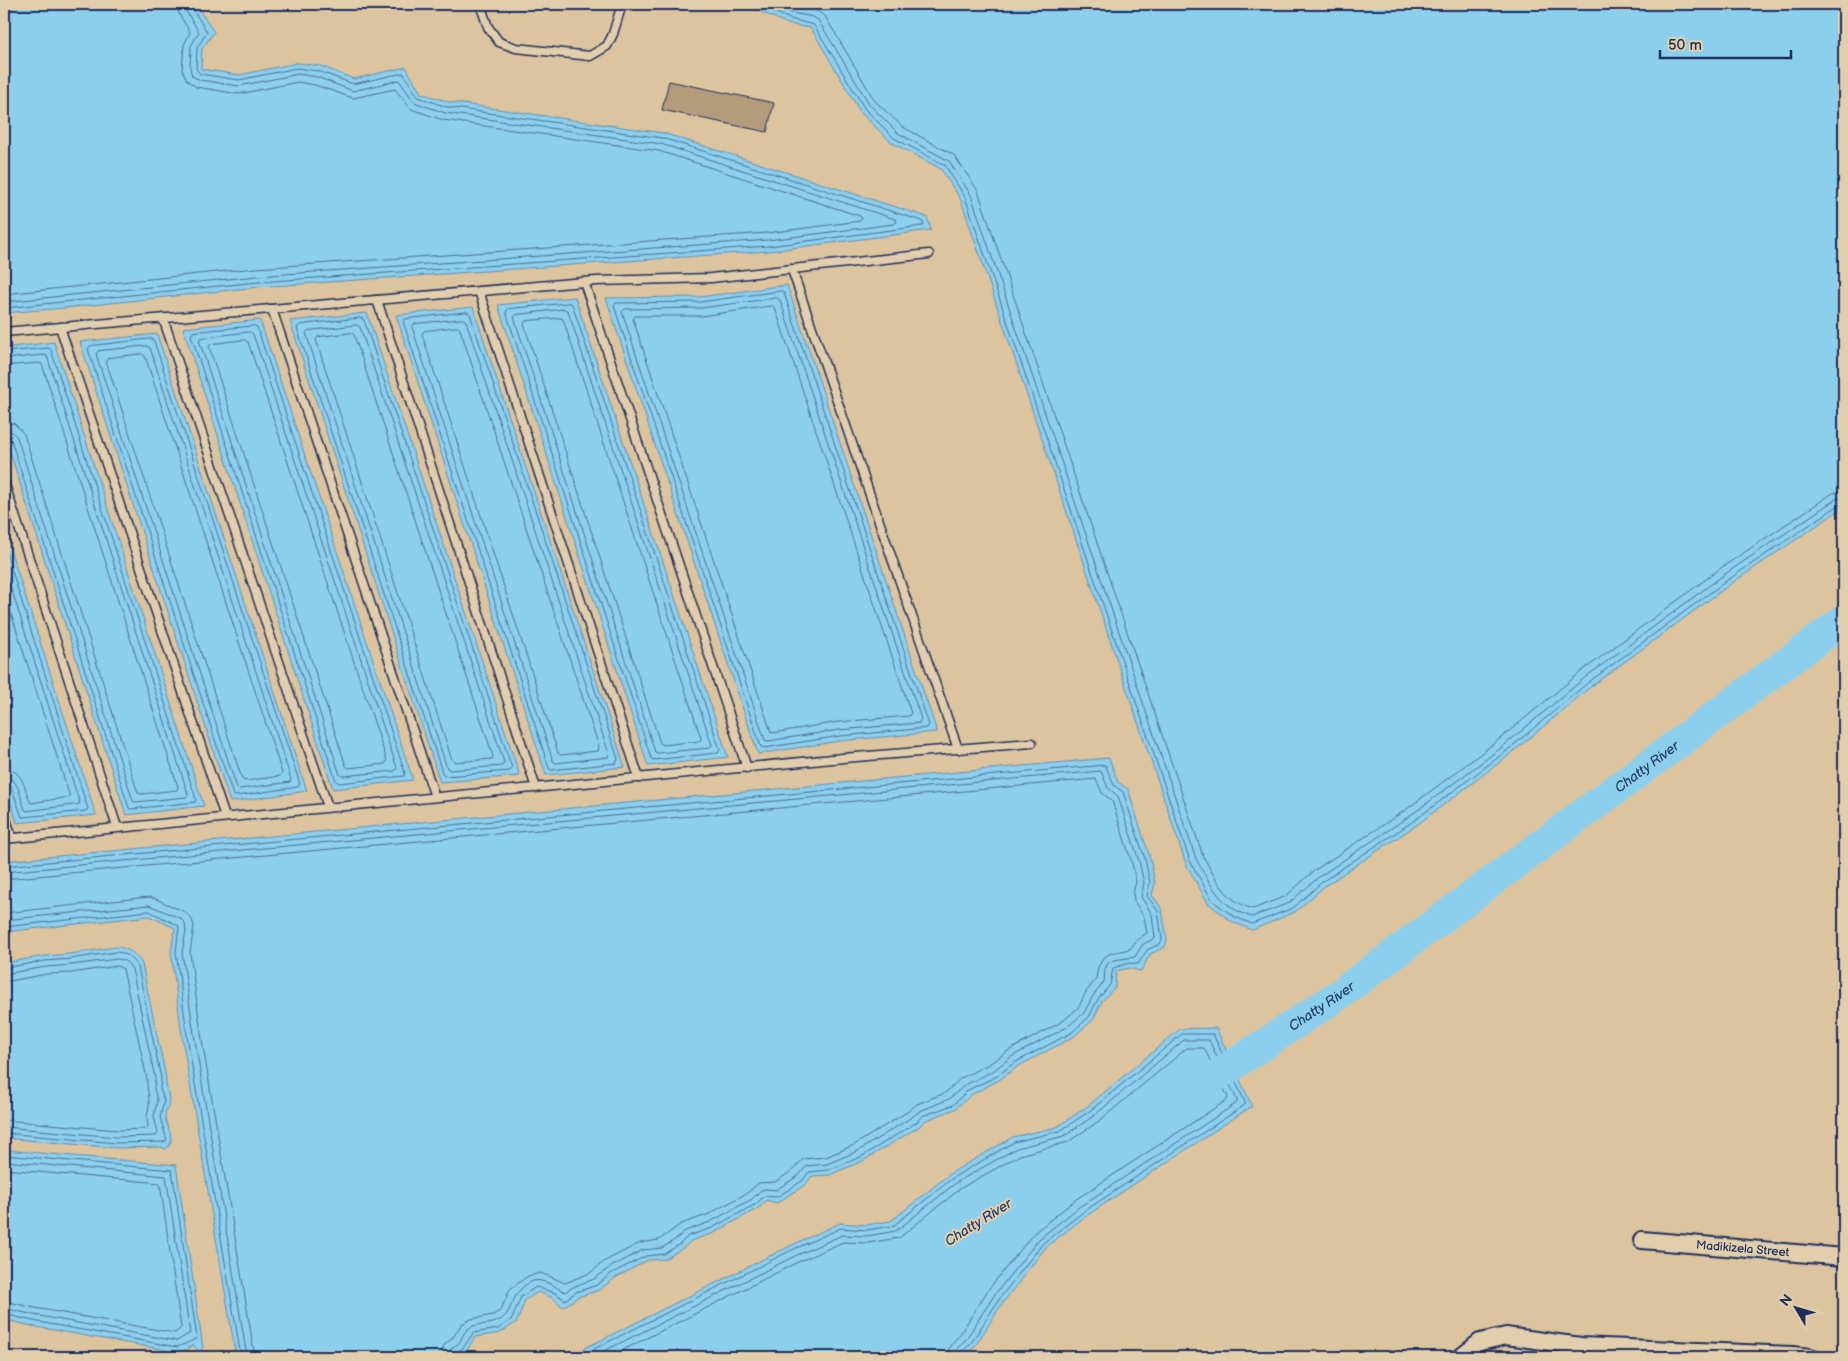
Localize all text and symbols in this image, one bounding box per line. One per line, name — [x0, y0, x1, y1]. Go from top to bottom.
scale bar — [1660, 28, 1792, 60]
text: 50 m — [1668, 36, 1702, 55]
water label: Chatty River — [1611, 737, 1683, 796]
water label: Chatty River — [1285, 978, 1359, 1035]
water label: Chatty River — [942, 1195, 1016, 1250]
street label: Madikizela Street — [1695, 1238, 1790, 1260]
north arrow — [1770, 1284, 1820, 1334]
text: N — [1776, 1291, 1796, 1310]

